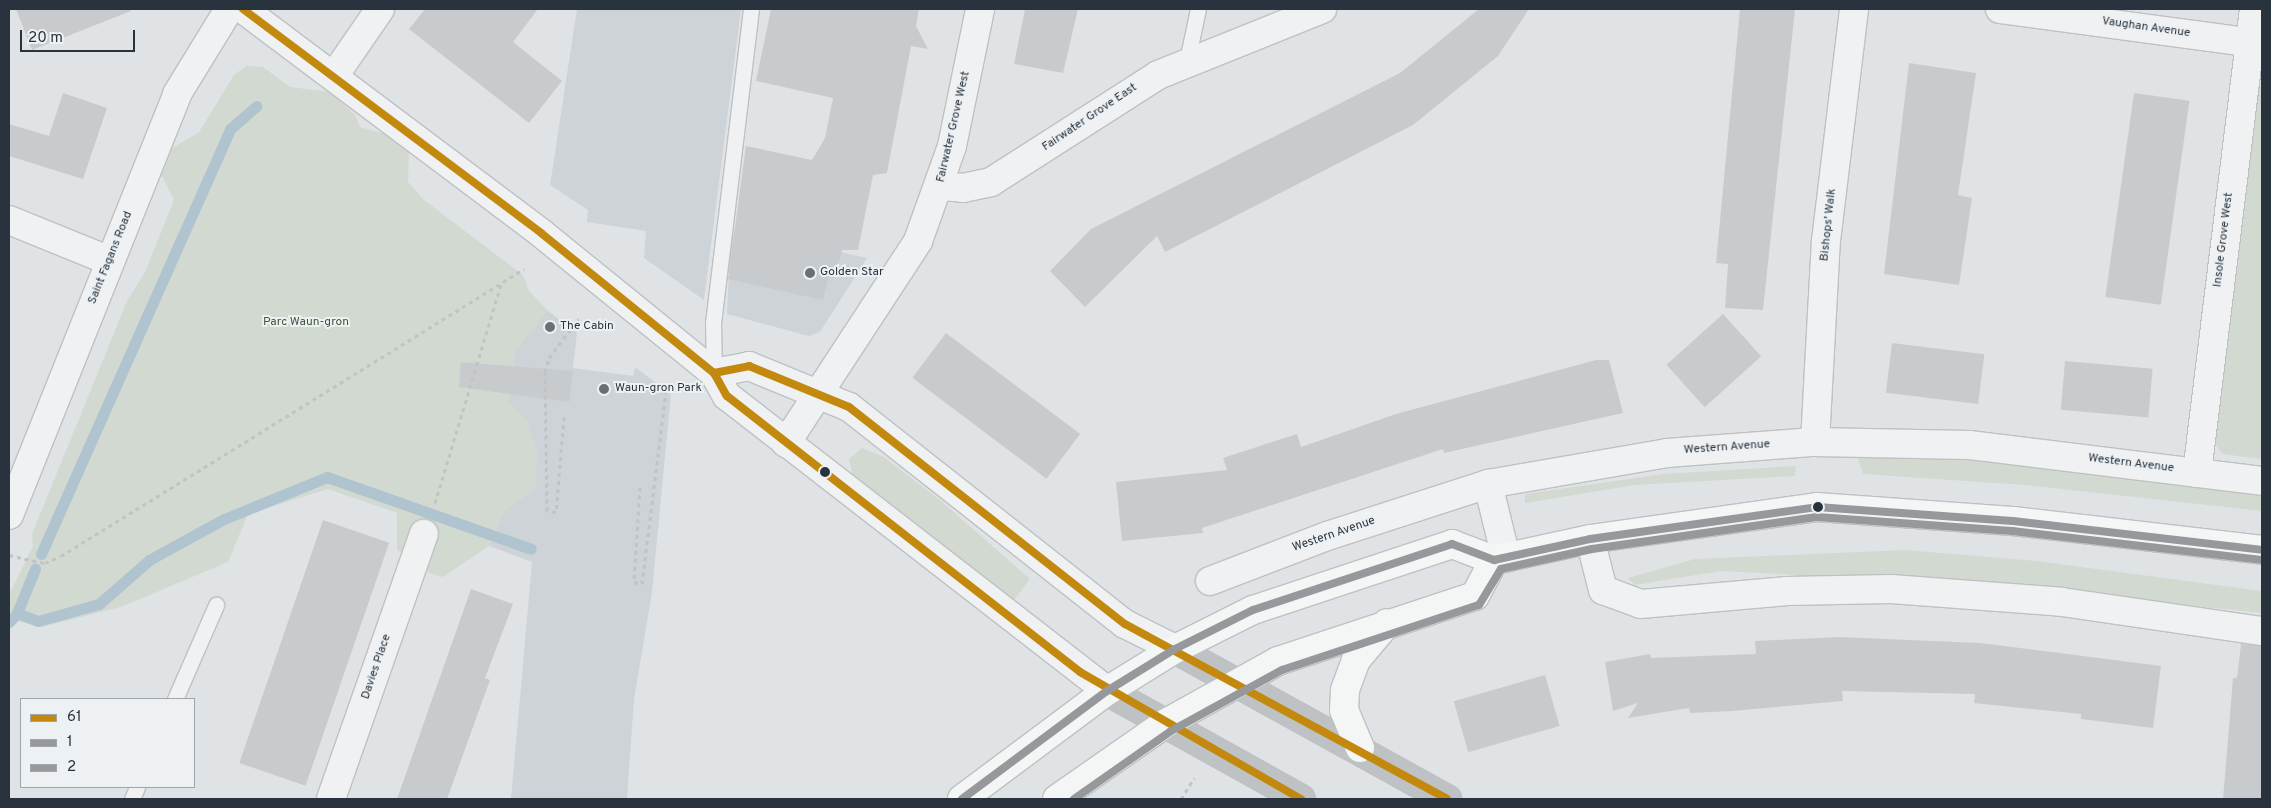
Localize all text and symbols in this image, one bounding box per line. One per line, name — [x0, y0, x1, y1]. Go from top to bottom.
street label: Vaughan Avenue — [2101, 15, 2191, 41]
scale bar — [22, 20, 138, 52]
text: 20 m — [28, 29, 63, 48]
street label: Fairwater Grove West — [934, 70, 974, 184]
street label: Fairwater Grove East — [1040, 81, 1140, 155]
street label: Bishops' Walk — [1818, 188, 1840, 262]
street label: Insole Grove West — [2211, 192, 2237, 288]
street label: Saint Fagans Road — [86, 209, 136, 307]
place label: Golden Star — [820, 266, 884, 280]
marker: Golden Star — [804, 267, 816, 279]
park label: Parc Waun-gron — [263, 316, 349, 330]
place label: The Cabin — [560, 320, 614, 334]
marker: The Cabin — [544, 321, 556, 333]
marker: Waun-gron Park — [597, 382, 611, 396]
place label: Waun-gron Park — [615, 382, 702, 396]
street label: Western Avenue — [1683, 438, 1771, 458]
street label: Western Avenue — [2087, 452, 2175, 476]
unlabelled marker — [820, 467, 830, 477]
unlabelled marker — [1813, 502, 1823, 512]
street label: Western Avenue — [1291, 514, 1377, 556]
street label: Davies Place — [359, 633, 395, 701]
legend — [20, 698, 195, 788]
text: 61 — [67, 708, 82, 727]
text: 1 — [67, 733, 73, 752]
text: 2 — [67, 758, 76, 777]

